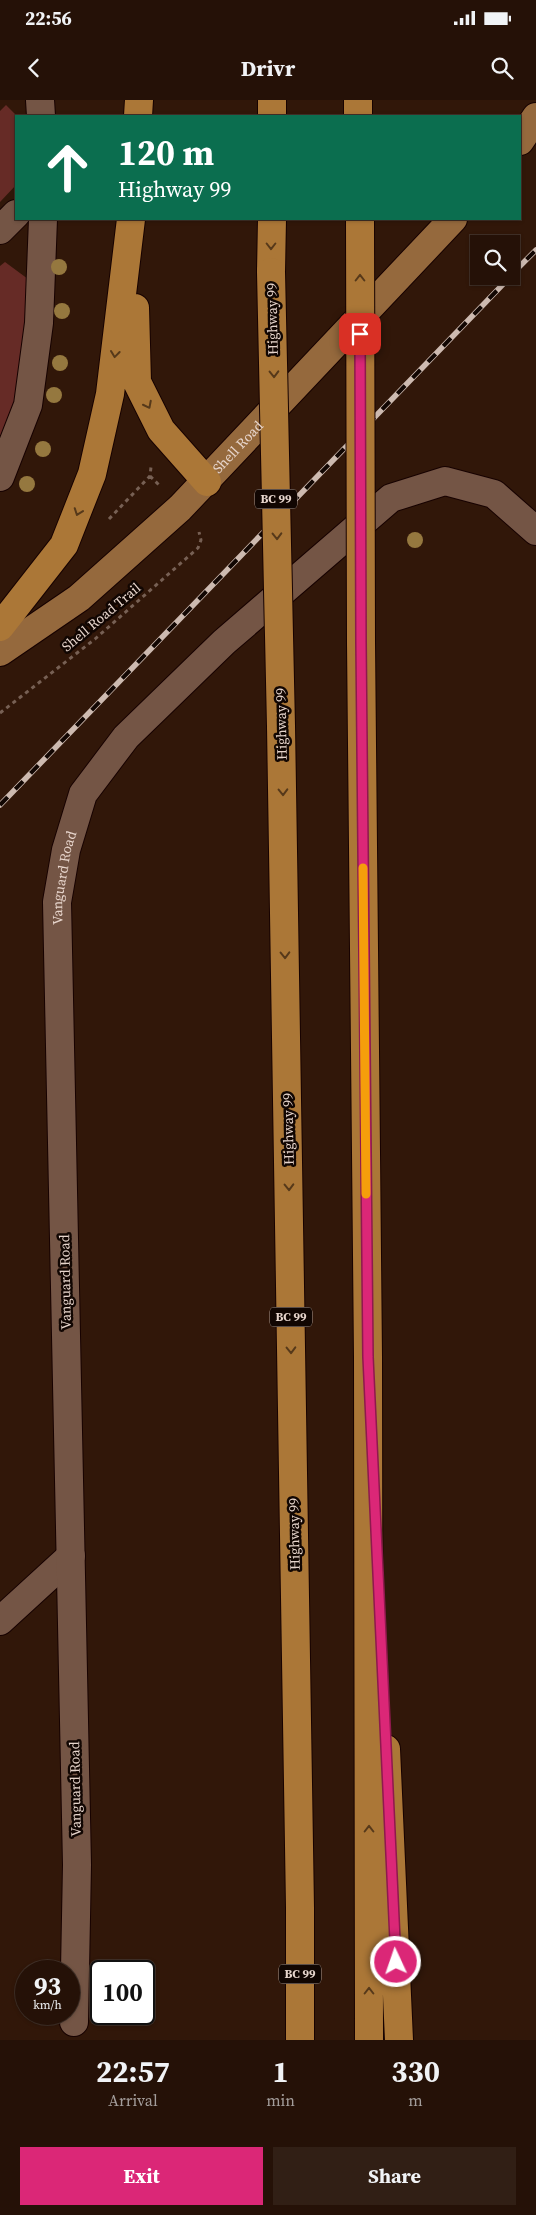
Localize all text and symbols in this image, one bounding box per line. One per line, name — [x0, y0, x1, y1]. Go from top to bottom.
text: 22:56 — [25, 5, 72, 31]
text: Drivr — [241, 53, 295, 83]
icon: back — [20, 54, 48, 82]
icon: search — [488, 54, 516, 82]
text: 120 m — [118, 129, 214, 177]
icon: ahead — [35, 135, 100, 200]
text: Highway 99 — [118, 174, 231, 204]
map controls — [470, 235, 520, 285]
button: search — [470, 235, 520, 285]
one-way arrow — [266, 242, 276, 250]
one-way arrow — [355, 274, 365, 282]
street label: Highway 99 — [261, 283, 283, 355]
pin — [339, 313, 381, 355]
icon: arrive — [346, 320, 374, 348]
one-way arrow — [110, 350, 121, 358]
one-way arrow — [268, 370, 279, 378]
one-way arrow — [142, 399, 152, 408]
street label: Shell Road — [208, 416, 268, 478]
road number: BC 99 — [255, 489, 297, 508]
one-way arrow — [74, 507, 84, 516]
one-way arrow — [272, 532, 282, 540]
street label: Shell Road Trail — [57, 578, 145, 656]
street label: Highway 99 — [270, 688, 292, 760]
one-way arrow — [277, 788, 288, 796]
street label: Vanguard Road — [47, 828, 81, 925]
one-way arrow — [280, 951, 290, 959]
street label: Highway 99 — [277, 1093, 299, 1165]
one-way arrow — [284, 1184, 294, 1191]
street label: Vanguard Road — [54, 1234, 76, 1330]
road number: BC 99 — [270, 1308, 312, 1326]
one-way arrow — [286, 1346, 297, 1354]
street label: Highway 99 — [283, 1498, 305, 1570]
street label: Vanguard Road — [64, 1741, 86, 1837]
one-way arrow — [364, 1825, 374, 1832]
position arrow — [369, 1935, 421, 1987]
speed limit sign: 100 — [90, 1960, 155, 2025]
road number: BC 99 — [279, 1965, 321, 1984]
text: 93 — [34, 1969, 61, 2003]
one-way arrow — [364, 1987, 374, 1995]
text: km/h — [33, 1997, 62, 2013]
text: 22:57 — [96, 2051, 170, 2092]
text: 1 — [272, 2051, 289, 2092]
text: 330 — [391, 2051, 440, 2092]
text: Arrival — [108, 2089, 158, 2111]
text: min — [266, 2089, 295, 2111]
text: m — [408, 2089, 423, 2111]
button: Exit — [20, 2147, 263, 2205]
button: Share — [273, 2147, 516, 2205]

